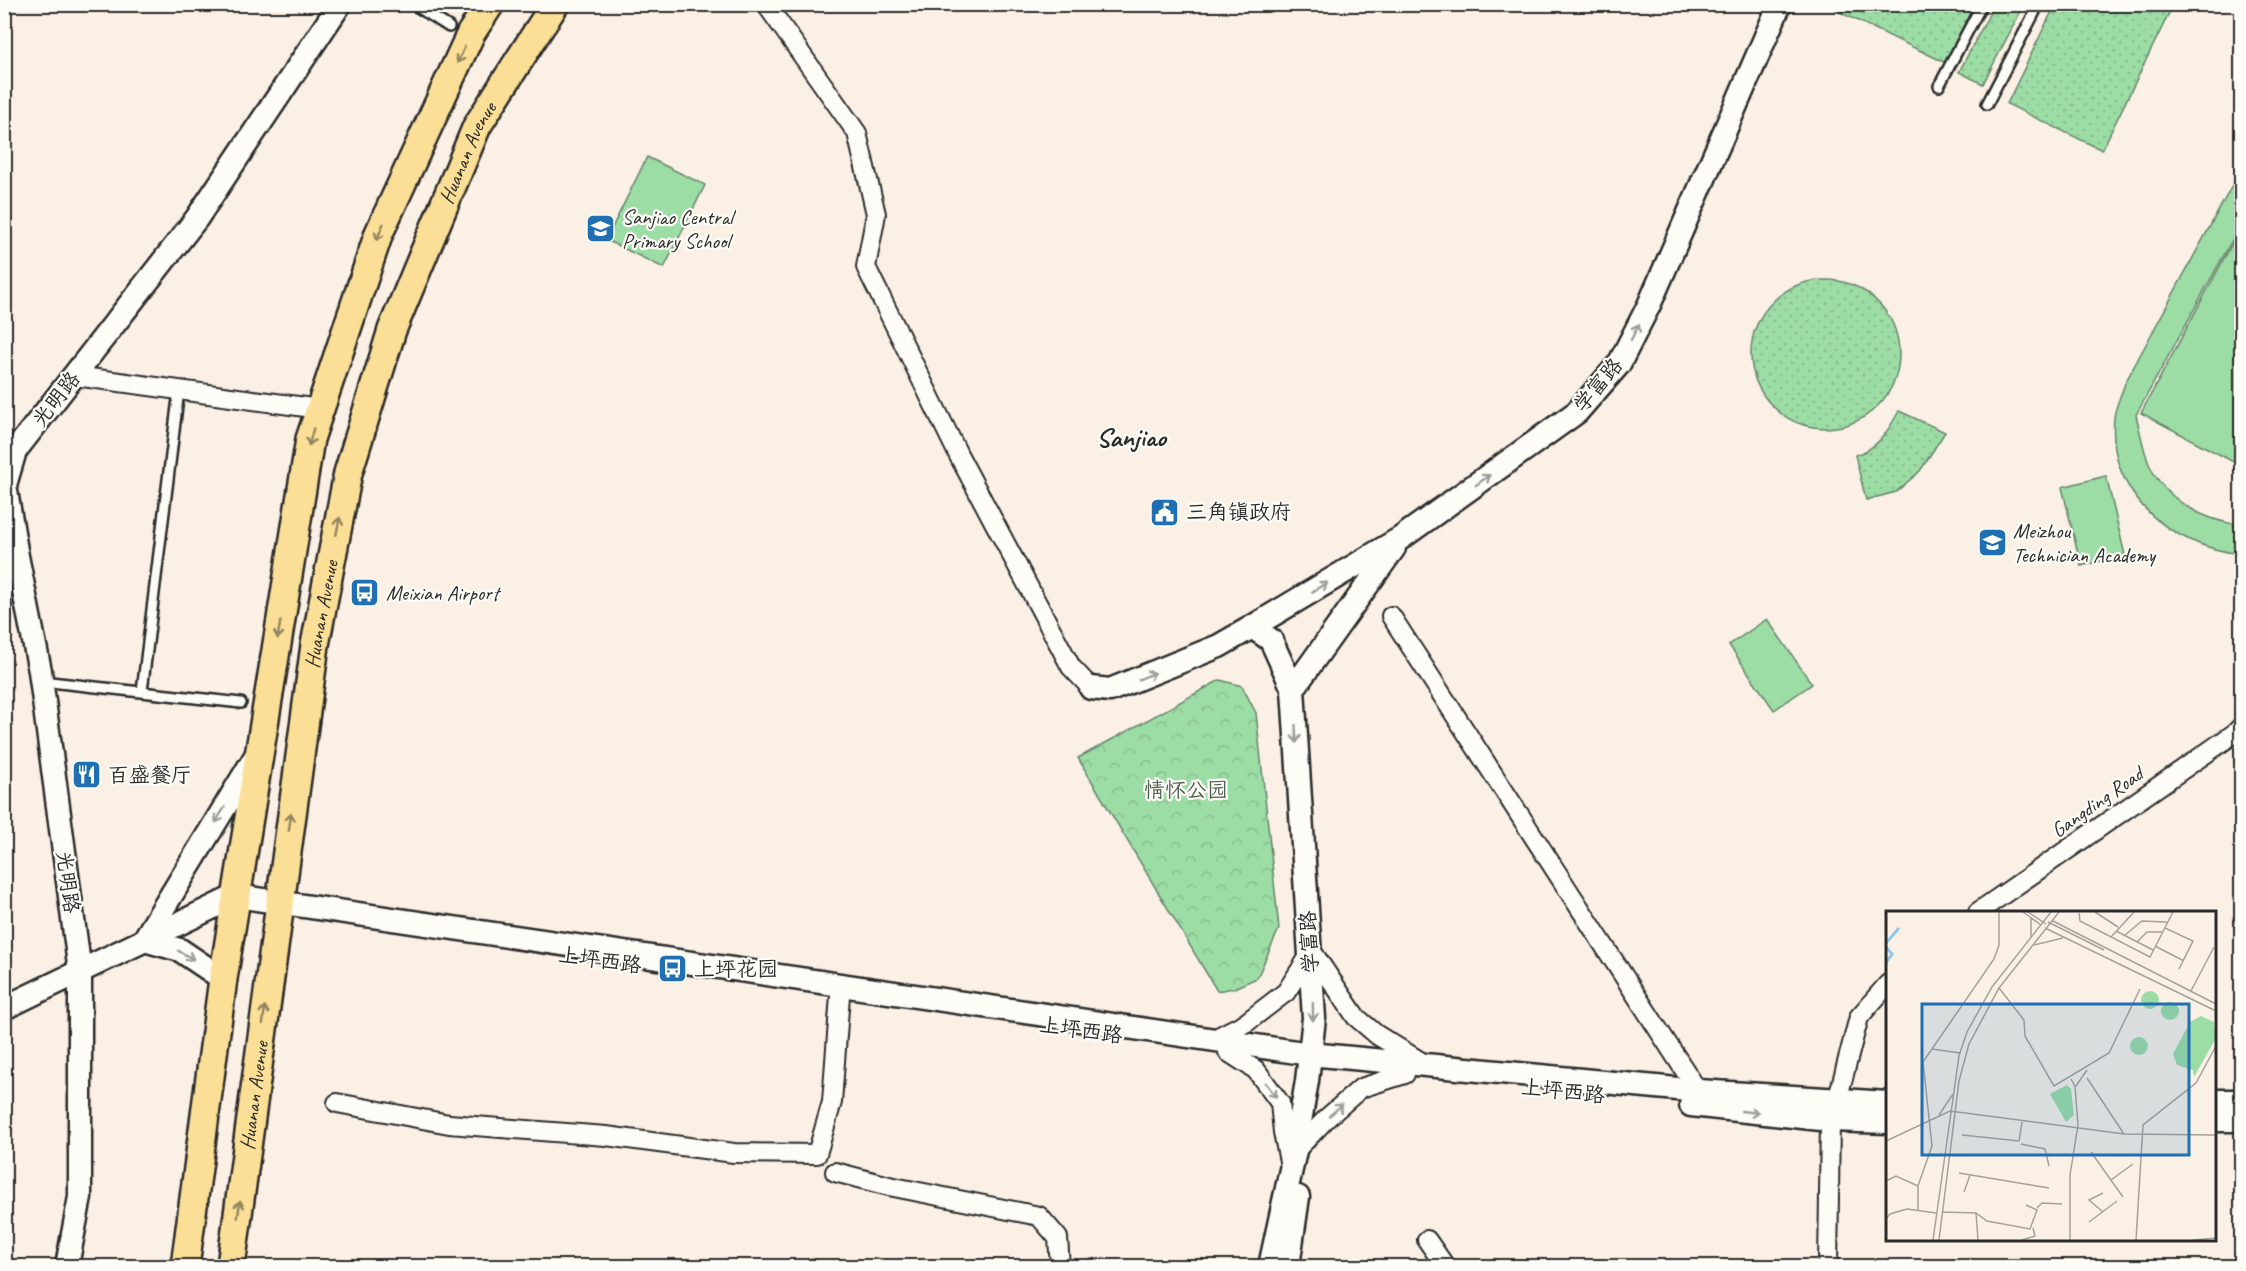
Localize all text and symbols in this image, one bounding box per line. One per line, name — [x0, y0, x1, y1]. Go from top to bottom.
one-way arrow — [455, 46, 467, 64]
street label: Huanan Avenue — [433, 96, 503, 208]
place label: Sanjiao Central Primary School — [622, 204, 736, 254]
school or university icon: Sanjiao Central Primary School — [585, 213, 617, 245]
one-way arrow — [374, 223, 385, 241]
one-way arrow — [1629, 324, 1641, 341]
street label: 学富路 — [1568, 353, 1628, 417]
street label: 光明路 — [26, 366, 86, 432]
district label: Sanjiao — [1096, 420, 1168, 454]
one-way arrow — [305, 427, 317, 446]
one-way arrow — [1474, 474, 1490, 486]
public building icon: 三角镇政府 — [1149, 496, 1181, 528]
place label: 三角镇政府 — [1186, 499, 1291, 525]
one-way arrow — [333, 516, 344, 536]
place label: Meizhou Technician Academy — [2013, 518, 2157, 568]
school or university icon: Meizhou Technician Academy — [1976, 527, 2008, 559]
street label: Huanan Avenue — [299, 557, 344, 670]
bus stop icon: Meixian Airport — [349, 577, 381, 609]
place label: Meixian Airport — [386, 580, 502, 606]
one-way arrow — [1311, 581, 1328, 593]
one-way arrow — [274, 619, 285, 639]
one-way arrow — [1137, 670, 1155, 681]
one-way arrow — [1291, 724, 1302, 743]
restaurant icon: 百盛餐厅 — [71, 759, 103, 791]
street label: Gangding Road — [2046, 759, 2150, 843]
place label: 百盛餐厅 — [108, 762, 192, 788]
park label: 情怀公园 — [1144, 777, 1228, 803]
one-way arrow — [213, 806, 225, 823]
one-way arrow — [285, 813, 296, 832]
street label: 光明路 — [51, 849, 85, 915]
street label: 学富路 — [1294, 910, 1324, 974]
inset map — [1886, 911, 2216, 1241]
street label: 上坪西路 — [557, 941, 643, 979]
one-way arrow — [177, 949, 194, 961]
bus stop icon: 上坪花园 — [657, 953, 689, 985]
place label: 上坪花园 — [694, 956, 778, 982]
one-way arrow — [1307, 1002, 1319, 1022]
one-way arrow — [259, 1006, 270, 1026]
street label: 上坪西路 — [1038, 1011, 1124, 1049]
street label: Huanan Avenue — [234, 1039, 274, 1151]
street label: 上坪西路 — [1520, 1074, 1606, 1108]
one-way arrow — [1265, 1082, 1277, 1098]
one-way arrow — [1328, 1103, 1343, 1117]
one-way arrow — [1740, 1107, 1760, 1118]
one-way arrow — [233, 1199, 244, 1219]

